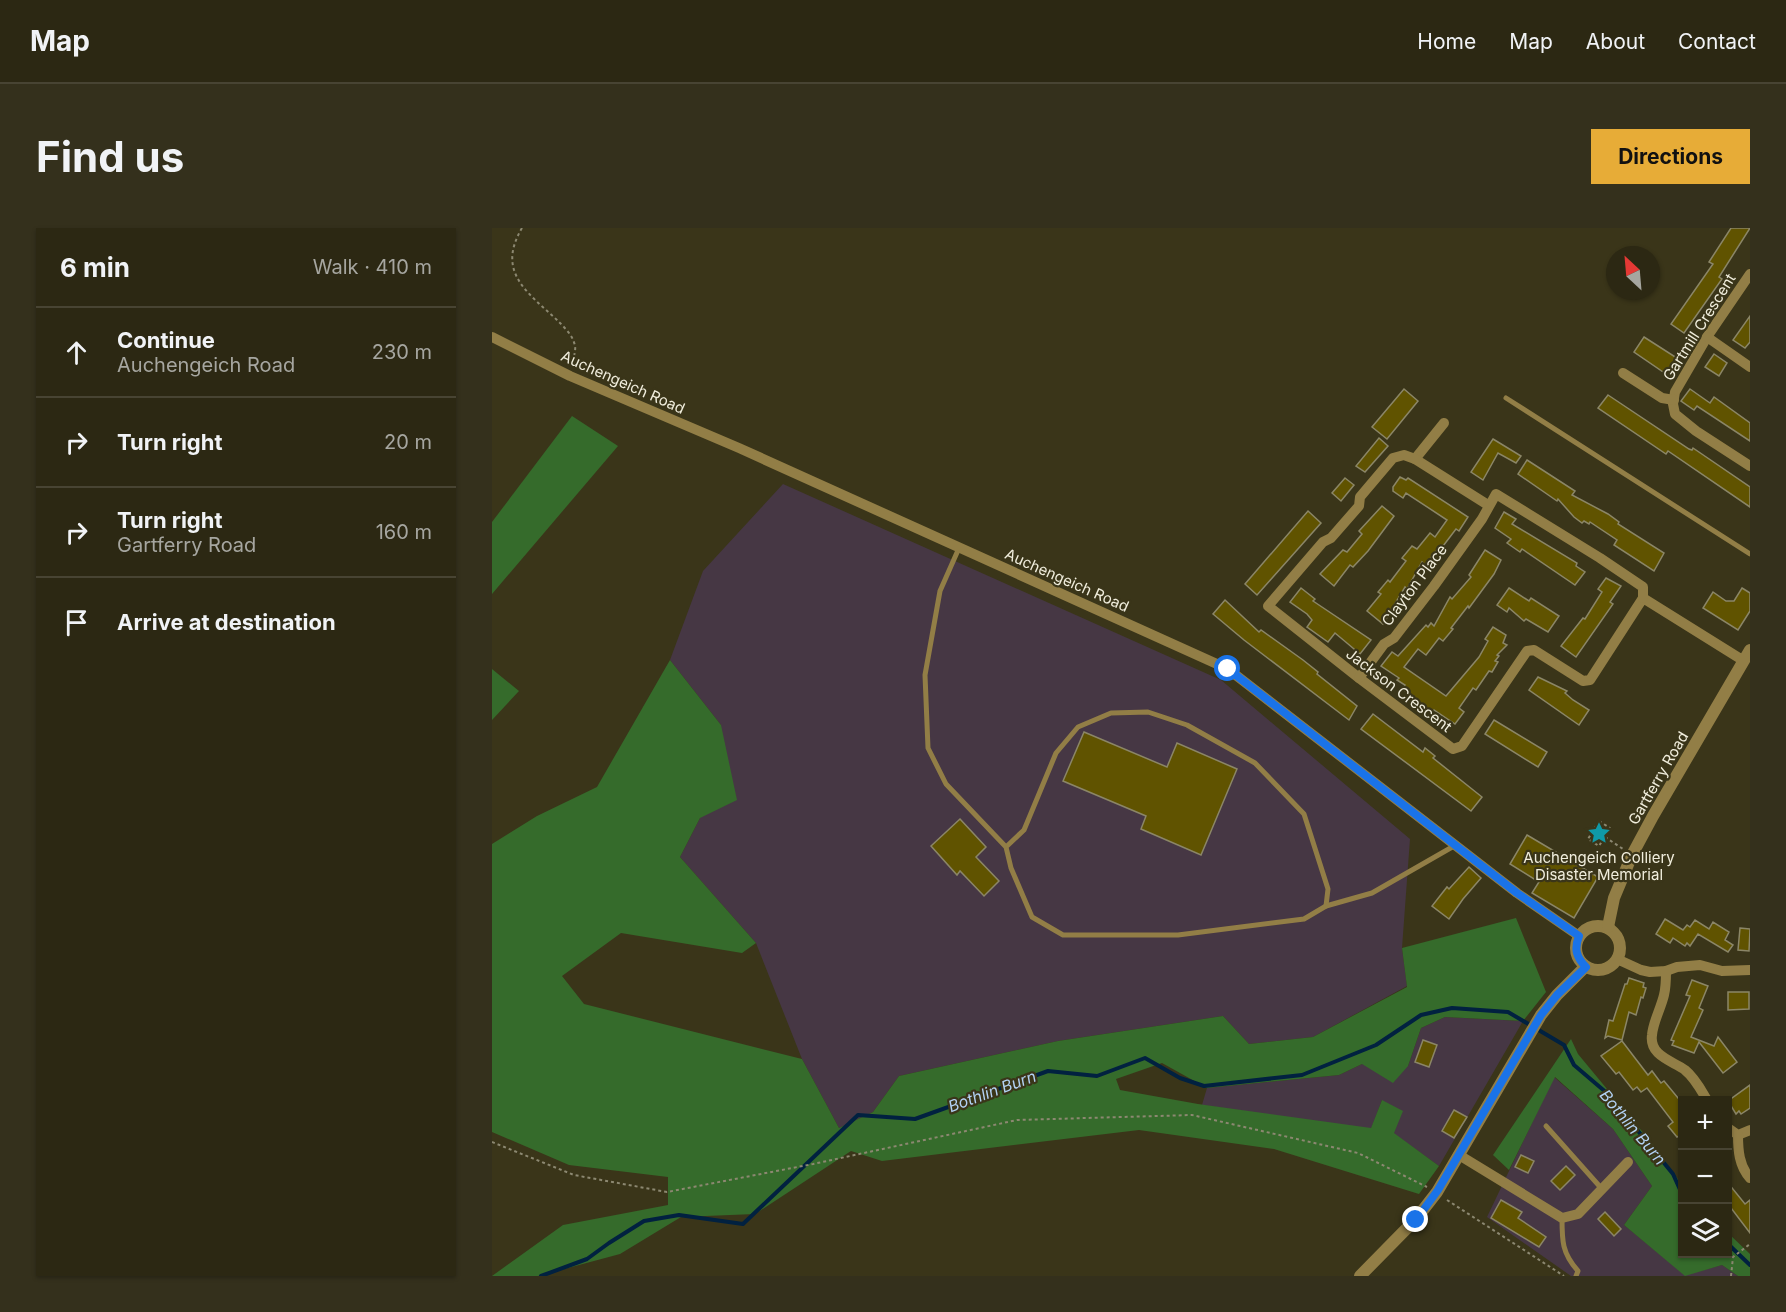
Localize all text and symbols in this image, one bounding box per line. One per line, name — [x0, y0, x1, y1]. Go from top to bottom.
text: Map — [30, 24, 90, 58]
text: Home — [1417, 29, 1476, 54]
text: Map — [1509, 29, 1553, 54]
text: About — [1586, 29, 1645, 54]
text: Contact — [1678, 29, 1756, 54]
button: Directions — [1591, 129, 1750, 184]
text: Find us — [36, 131, 184, 182]
north arrow — [1606, 246, 1660, 300]
text: 6 min — [60, 252, 130, 283]
text: Walk · 410 m — [313, 255, 432, 279]
street label: Gartmill Crescent — [1658, 270, 1740, 384]
text: Continue — [117, 327, 215, 353]
icon: ahead — [60, 336, 93, 369]
text: 230 m — [372, 340, 432, 364]
street label: Auchengeich Road — [558, 346, 688, 418]
text: Auchengeich Road — [117, 353, 295, 377]
icon: right — [60, 426, 93, 459]
text: Turn right — [117, 429, 223, 455]
text: 20 m — [384, 430, 432, 454]
text: Turn right — [117, 507, 223, 533]
icon: right — [60, 516, 93, 549]
text: 160 m — [376, 520, 432, 544]
text: Gartferry Road — [117, 533, 256, 557]
street label: Clayton Place — [1377, 540, 1451, 630]
street label: Auchengeich Road — [1002, 544, 1132, 616]
icon: arrive — [60, 606, 93, 639]
text: Arrive at destination — [117, 609, 336, 635]
street label: Jackson Crescent — [1342, 644, 1456, 736]
route start — [1214, 655, 1240, 681]
street label: Gartferry Road — [1624, 728, 1692, 828]
place icon: Auchengeich Colliery Disaster Memorial — [1586, 820, 1612, 846]
place label: Auchengeich Colliery Disaster Memorial — [1523, 848, 1675, 884]
water label: Bothlin Burn — [945, 1066, 1039, 1116]
water label: Bothlin Burn — [1596, 1085, 1670, 1169]
map controls — [1678, 1096, 1732, 1258]
button: + — [1678, 1096, 1732, 1150]
button: − — [1678, 1150, 1732, 1204]
button: layers — [1678, 1204, 1732, 1258]
route end — [1402, 1206, 1428, 1232]

